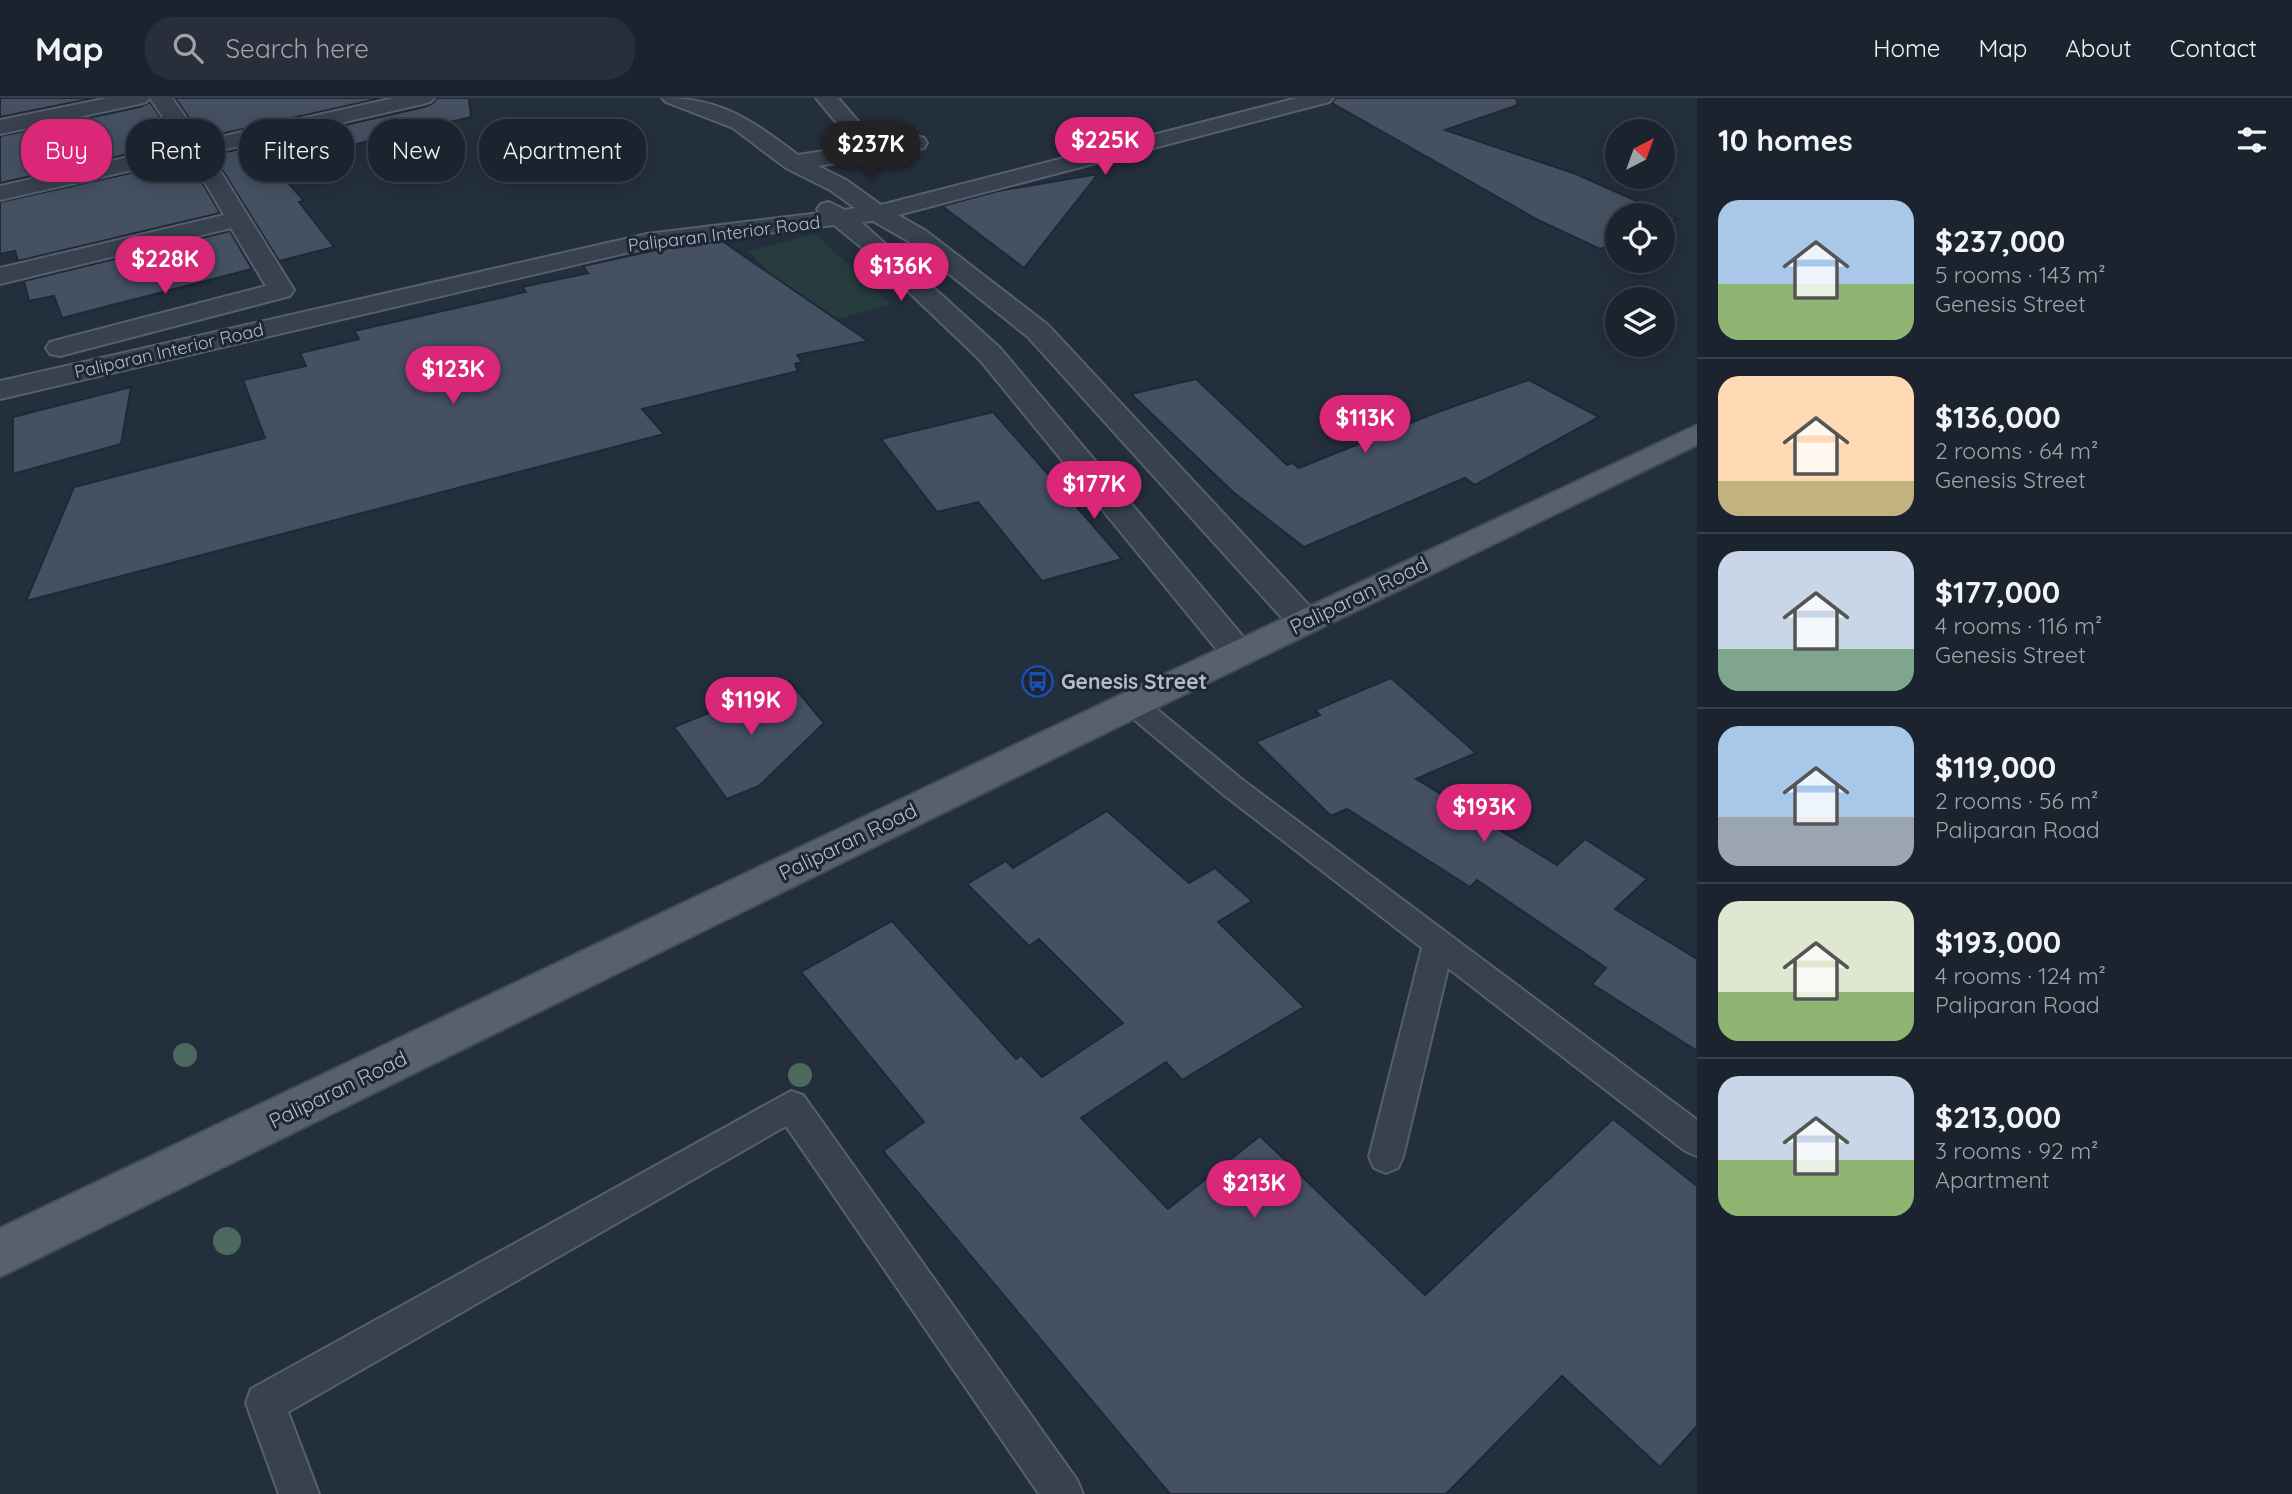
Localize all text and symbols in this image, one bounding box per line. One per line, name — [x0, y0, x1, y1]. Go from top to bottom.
search box — [145, 17, 635, 80]
text: Map — [35, 28, 103, 69]
icon: search — [169, 29, 207, 67]
text: Search here — [225, 32, 369, 65]
text: Home — [1873, 33, 1940, 63]
text: Map — [1978, 33, 2027, 63]
text: About — [2065, 33, 2132, 63]
text: Contact — [2170, 33, 2257, 63]
pin: $225K — [1056, 118, 1154, 177]
chip: Buy — [21, 119, 112, 182]
chip: Rent — [126, 119, 225, 182]
chip: Filters — [239, 119, 354, 182]
chip: New — [368, 119, 465, 182]
chip: Apartment — [479, 119, 646, 182]
north arrow — [1605, 119, 1675, 189]
map controls — [1605, 119, 1675, 357]
text: 10 homes — [1718, 121, 1853, 159]
icon: filters — [2233, 121, 2271, 159]
pin: $237K — [822, 122, 920, 181]
text: $225K — [1071, 125, 1139, 154]
text: $237K — [838, 129, 904, 158]
button: locate — [1605, 203, 1675, 273]
street label: Paliparan Interior Road — [626, 210, 821, 257]
text: $237,000 — [1935, 222, 2065, 260]
icon: home — [1774, 228, 1858, 312]
pin: $228K — [116, 236, 214, 296]
text: $228K — [131, 244, 199, 273]
pin: $136K — [852, 244, 950, 303]
text: $136K — [870, 251, 932, 280]
text: 5 rooms · 143 m² — [1935, 260, 2106, 289]
button: layers — [1605, 287, 1675, 357]
text: Genesis Street — [1935, 289, 2086, 318]
street label: Paliparan Interior Road — [72, 318, 266, 383]
pin: $123K — [404, 346, 502, 406]
text: $123K — [421, 354, 485, 383]
pin: $113K — [1316, 396, 1414, 455]
text: $136,000 — [1935, 398, 2061, 436]
text: $113K — [1335, 403, 1395, 432]
icon: home — [1774, 404, 1858, 488]
text: 2 rooms · 64 m² — [1935, 436, 2098, 465]
pin: $177K — [1045, 462, 1143, 521]
text: Genesis Street — [1935, 465, 2086, 494]
text: $177K — [1063, 469, 1126, 498]
street label: Paliparan Road — [1285, 550, 1432, 640]
text: $177,000 — [1935, 573, 2060, 611]
icon: home — [1774, 579, 1858, 663]
text: 4 rooms · 116 m² — [1935, 611, 2102, 640]
text: Genesis Street — [1935, 640, 2086, 669]
bus stop icon: Genesis Street — [1021, 665, 1055, 699]
place label: Genesis Street — [1061, 668, 1207, 694]
pin: $119K — [702, 678, 800, 737]
text: $119K — [721, 685, 781, 714]
text: $119,000 — [1935, 748, 2056, 786]
icon: home — [1774, 754, 1858, 838]
pin: $193K — [1435, 784, 1533, 844]
text: 2 rooms · 56 m² — [1935, 786, 2098, 815]
text: $193K — [1452, 792, 1516, 821]
street label: Paliparan Road — [774, 796, 921, 886]
text: Paliparan Road — [1935, 815, 2100, 844]
text: $193,000 — [1935, 923, 2061, 961]
icon: home — [1774, 929, 1858, 1013]
text: 4 rooms · 124 m² — [1935, 961, 2106, 990]
text: Paliparan Road — [1935, 990, 2100, 1019]
street label: Paliparan Road — [264, 1044, 411, 1134]
text: $213,000 — [1935, 1098, 2061, 1136]
icon: home — [1774, 1104, 1858, 1188]
text: 3 rooms · 92 m² — [1935, 1136, 2098, 1165]
pin: $213K — [1205, 1160, 1303, 1220]
text: Apartment — [1935, 1165, 2049, 1194]
text: $213K — [1222, 1168, 1286, 1197]

